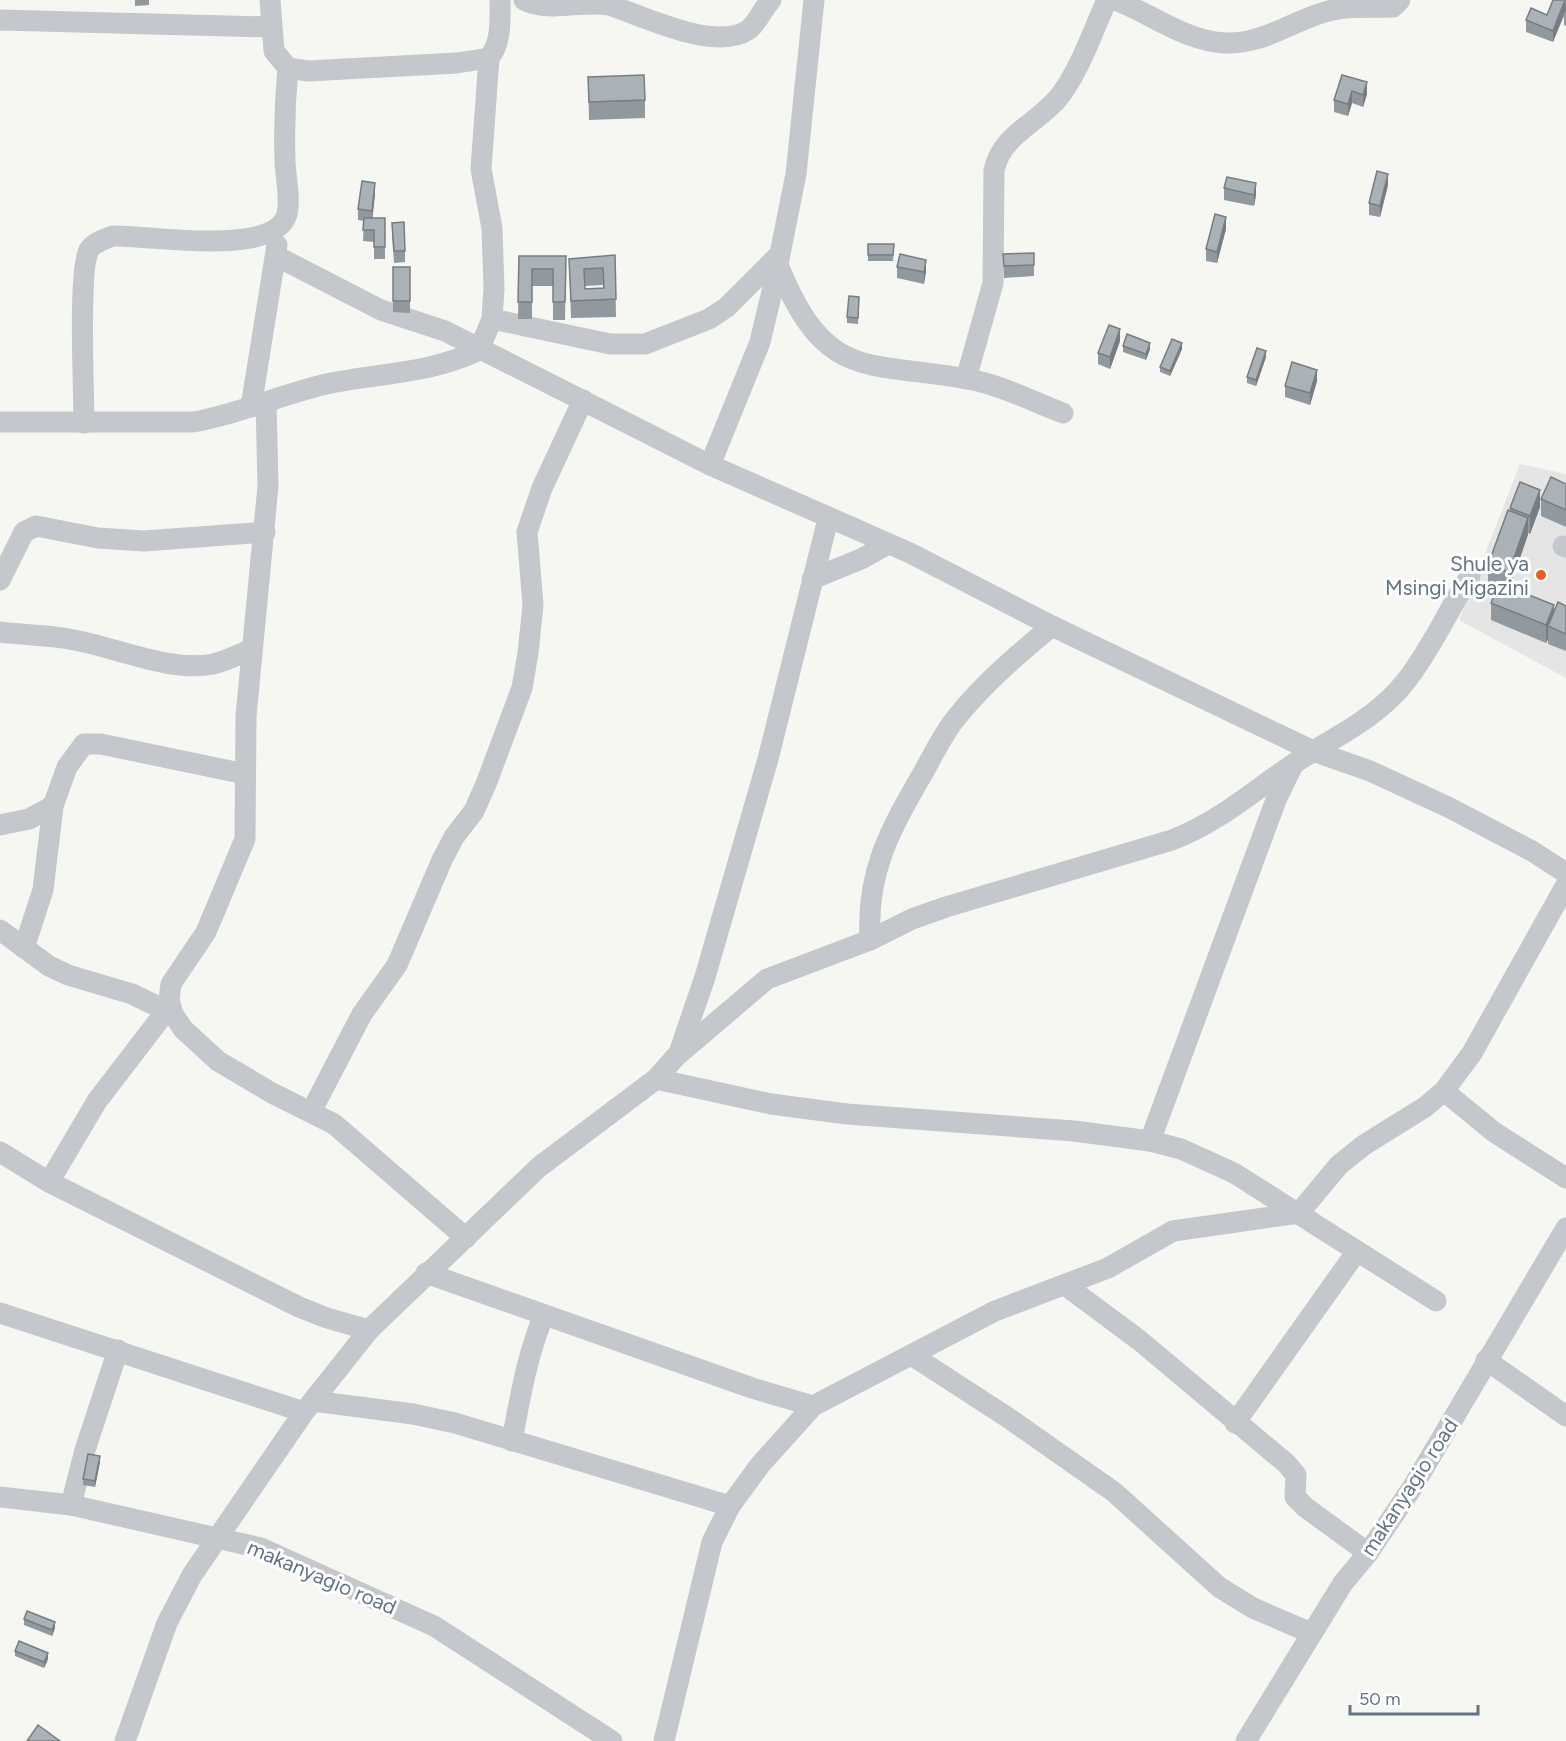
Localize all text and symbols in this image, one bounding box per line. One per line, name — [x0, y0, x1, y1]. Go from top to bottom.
place label: Shule ya Msingi Migazini — [1385, 551, 1529, 600]
marker: Shule ya Msingi Migazini — [1534, 568, 1548, 582]
street label: makanyagio road — [1355, 1413, 1463, 1561]
street label: makanyagio road — [244, 1534, 400, 1620]
scale bar — [1350, 1678, 1478, 1716]
text: 50 m — [1359, 1688, 1401, 1710]

